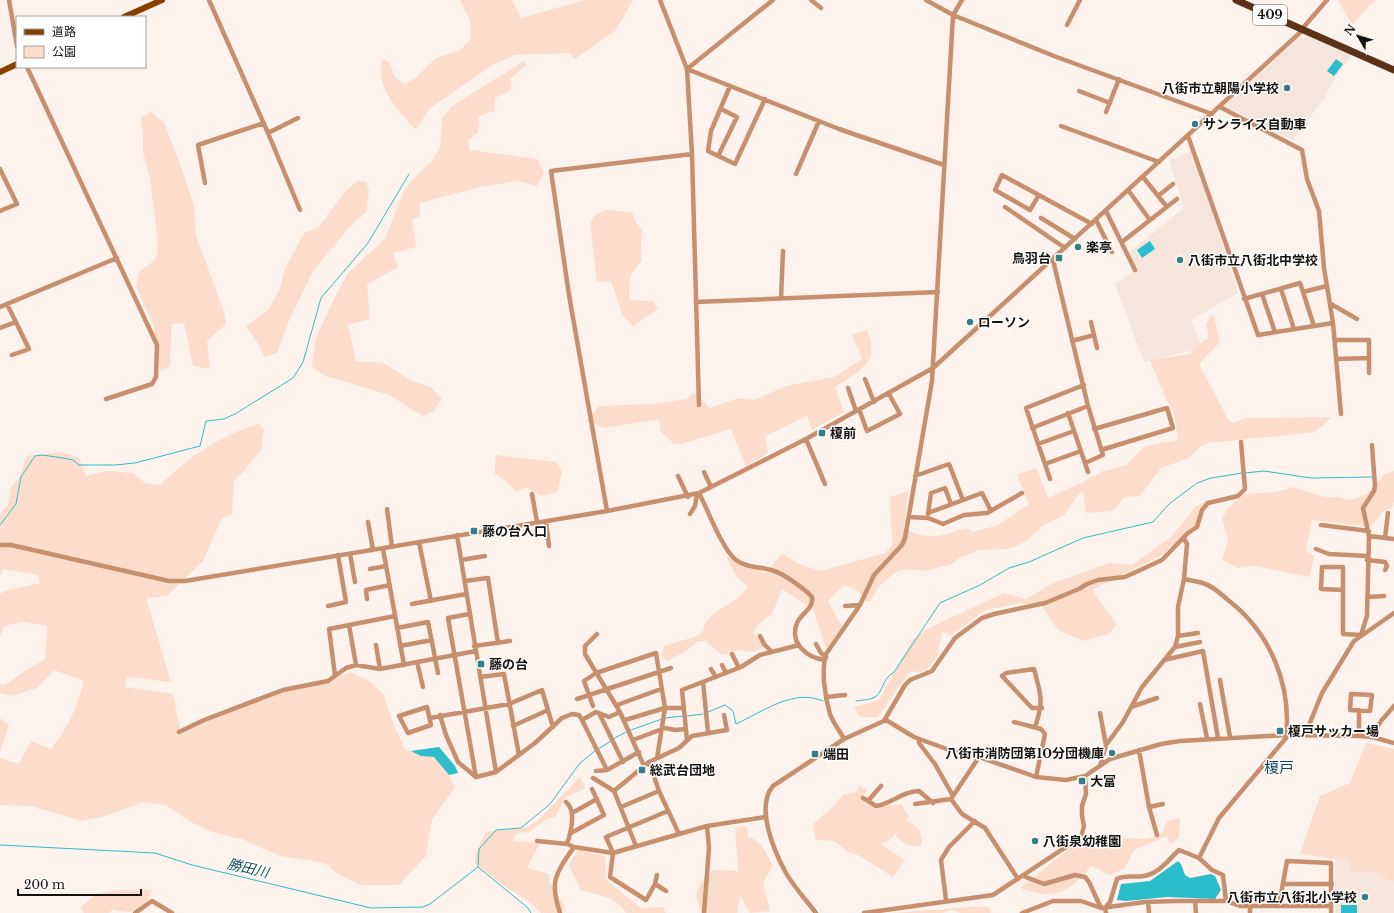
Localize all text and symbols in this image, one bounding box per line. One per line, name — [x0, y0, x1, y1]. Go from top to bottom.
road number: 409 — [1253, 5, 1287, 25]
legend — [16, 16, 146, 68]
north arrow — [1338, 16, 1378, 56]
text: N — [1341, 21, 1359, 38]
text: 道路 — [52, 24, 76, 39]
text: 公園 — [52, 44, 76, 59]
place label: 八街市立朝陽小学校 — [1162, 80, 1279, 97]
marker: 八街市立朝陽小学校 — [1282, 83, 1292, 93]
place label: サンライズ自動車 — [1203, 116, 1307, 133]
marker: サンライズ自動車 — [1190, 119, 1200, 129]
place label: 楽亭 — [1086, 239, 1112, 256]
marker: 楽亭 — [1073, 242, 1083, 252]
place label: 鳥羽台 — [1012, 250, 1051, 267]
place label: 八街市立八街北中学校 — [1188, 252, 1318, 269]
marker: 鳥羽台 — [1054, 253, 1064, 263]
marker: 八街市立八街北中学校 — [1175, 255, 1185, 265]
place label: ローソン — [978, 314, 1030, 331]
marker: ローソン — [965, 317, 975, 327]
place label: 榎前 — [830, 425, 856, 442]
marker: 榎前 — [817, 428, 827, 438]
place label: 藤の台入口 — [482, 523, 547, 540]
marker: 藤の台入口 — [469, 526, 479, 536]
place label: 藤の台 — [489, 656, 528, 673]
marker: 藤の台 — [476, 659, 486, 669]
place label: 榎戸サッカー場 — [1288, 723, 1379, 740]
marker: 榎戸サッカー場 — [1275, 726, 1285, 736]
place label: 八街市消防団第10分団機庫 — [946, 745, 1104, 762]
place label: 端田 — [823, 746, 849, 763]
marker: 八街市消防団第10分団機庫 — [1107, 748, 1117, 758]
marker: 端田 — [810, 749, 820, 759]
district label: 榎戸 — [1264, 758, 1294, 777]
place label: 総武台団地 — [649, 762, 715, 779]
marker: 総武台団地 — [637, 765, 647, 775]
place label: 大富 — [1090, 773, 1116, 790]
marker: 大富 — [1077, 776, 1087, 786]
place label: 八街泉幼稚園 — [1043, 833, 1121, 850]
marker: 八街泉幼稚園 — [1030, 836, 1040, 846]
water label: 勝田川 — [226, 855, 272, 882]
scale bar — [18, 871, 141, 897]
text: 200 m — [24, 877, 65, 892]
place label: 八街市立八街北小学校 — [1227, 889, 1357, 906]
marker: 八街市立八街北小学校 — [1360, 892, 1370, 902]

